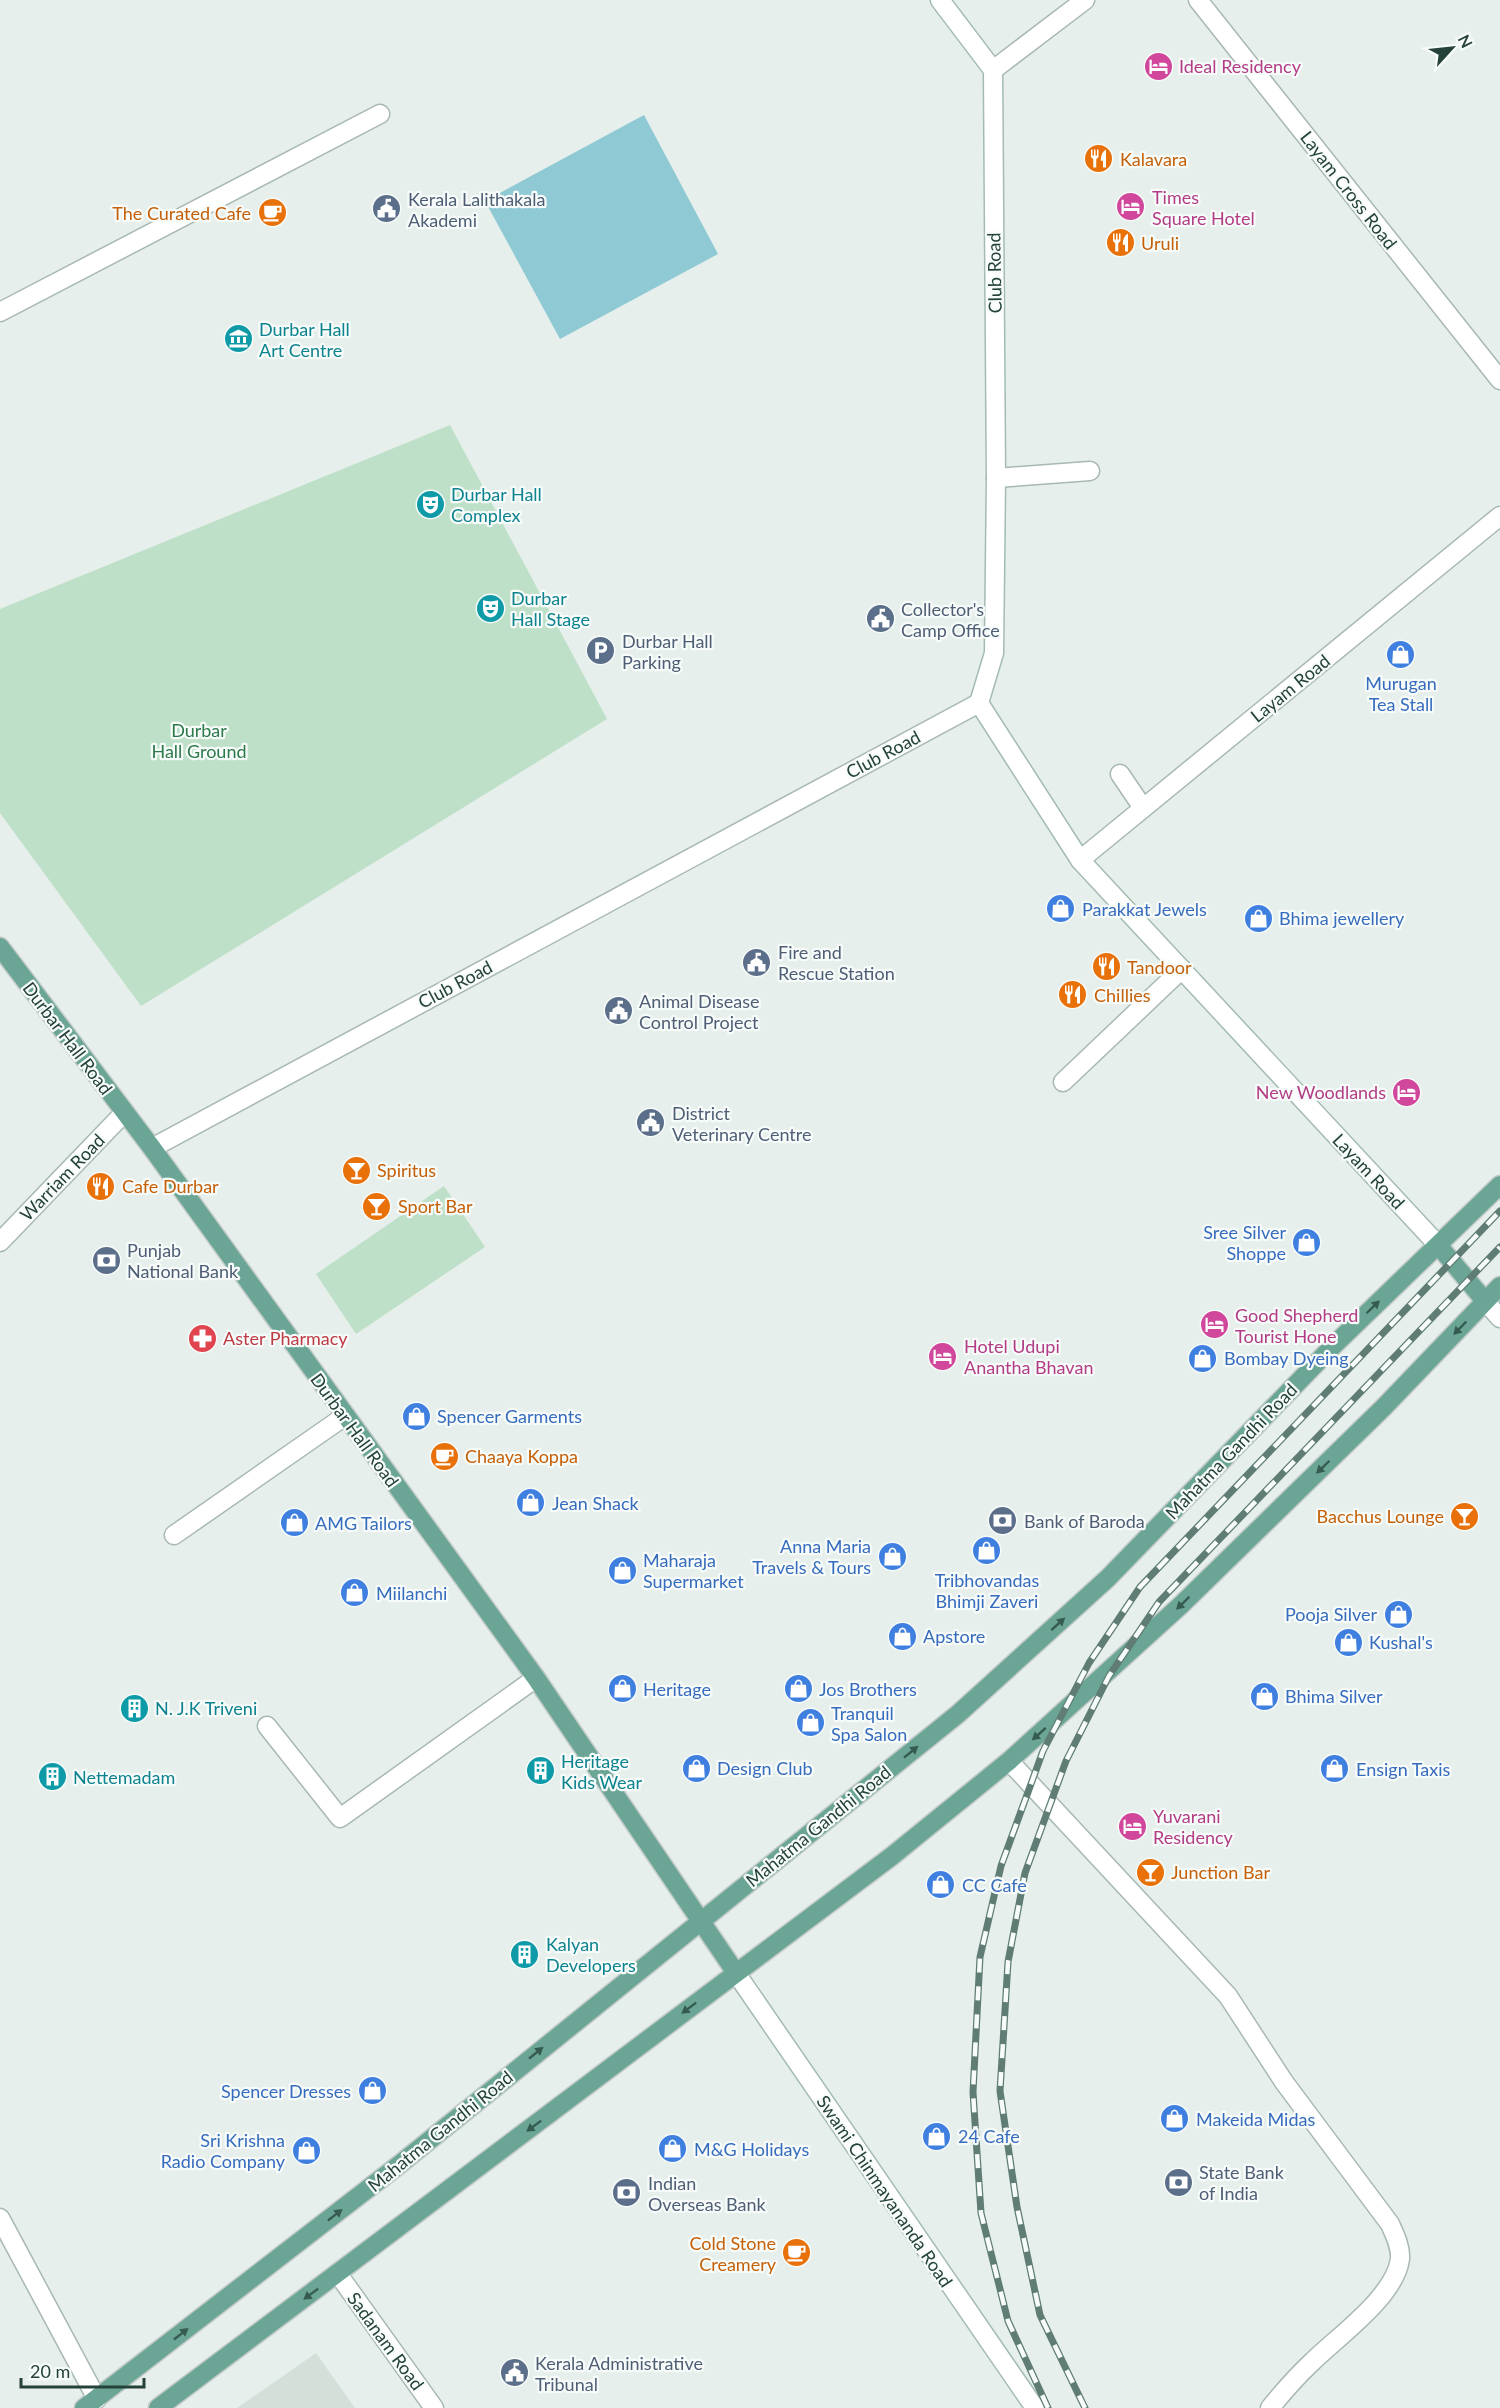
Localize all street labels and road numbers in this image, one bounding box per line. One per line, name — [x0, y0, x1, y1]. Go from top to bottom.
street label: Layam Cross Road — [1296, 127, 1402, 253]
street label: Club Road — [982, 232, 1006, 314]
street label: Layam Road — [1246, 649, 1334, 727]
street label: Club Road — [842, 725, 924, 783]
street label: Club Road — [414, 955, 496, 1013]
street label: Durbar Hall Road — [18, 977, 118, 1099]
street label: Warriam Road — [15, 1129, 109, 1225]
street label: Layam Road — [1328, 1129, 1410, 1213]
street label: Durbar Hall Road — [306, 1369, 404, 1491]
street label: Mahatma Gandhi Road — [1161, 1379, 1301, 1523]
street label: Mahatma Gandhi Road — [741, 1761, 895, 1891]
street label: Mahatma Gandhi Road — [363, 2066, 517, 2196]
street label: Swami Chinmayananda Road — [812, 2091, 958, 2291]
street label: Sadanam Road — [343, 2288, 429, 2394]

